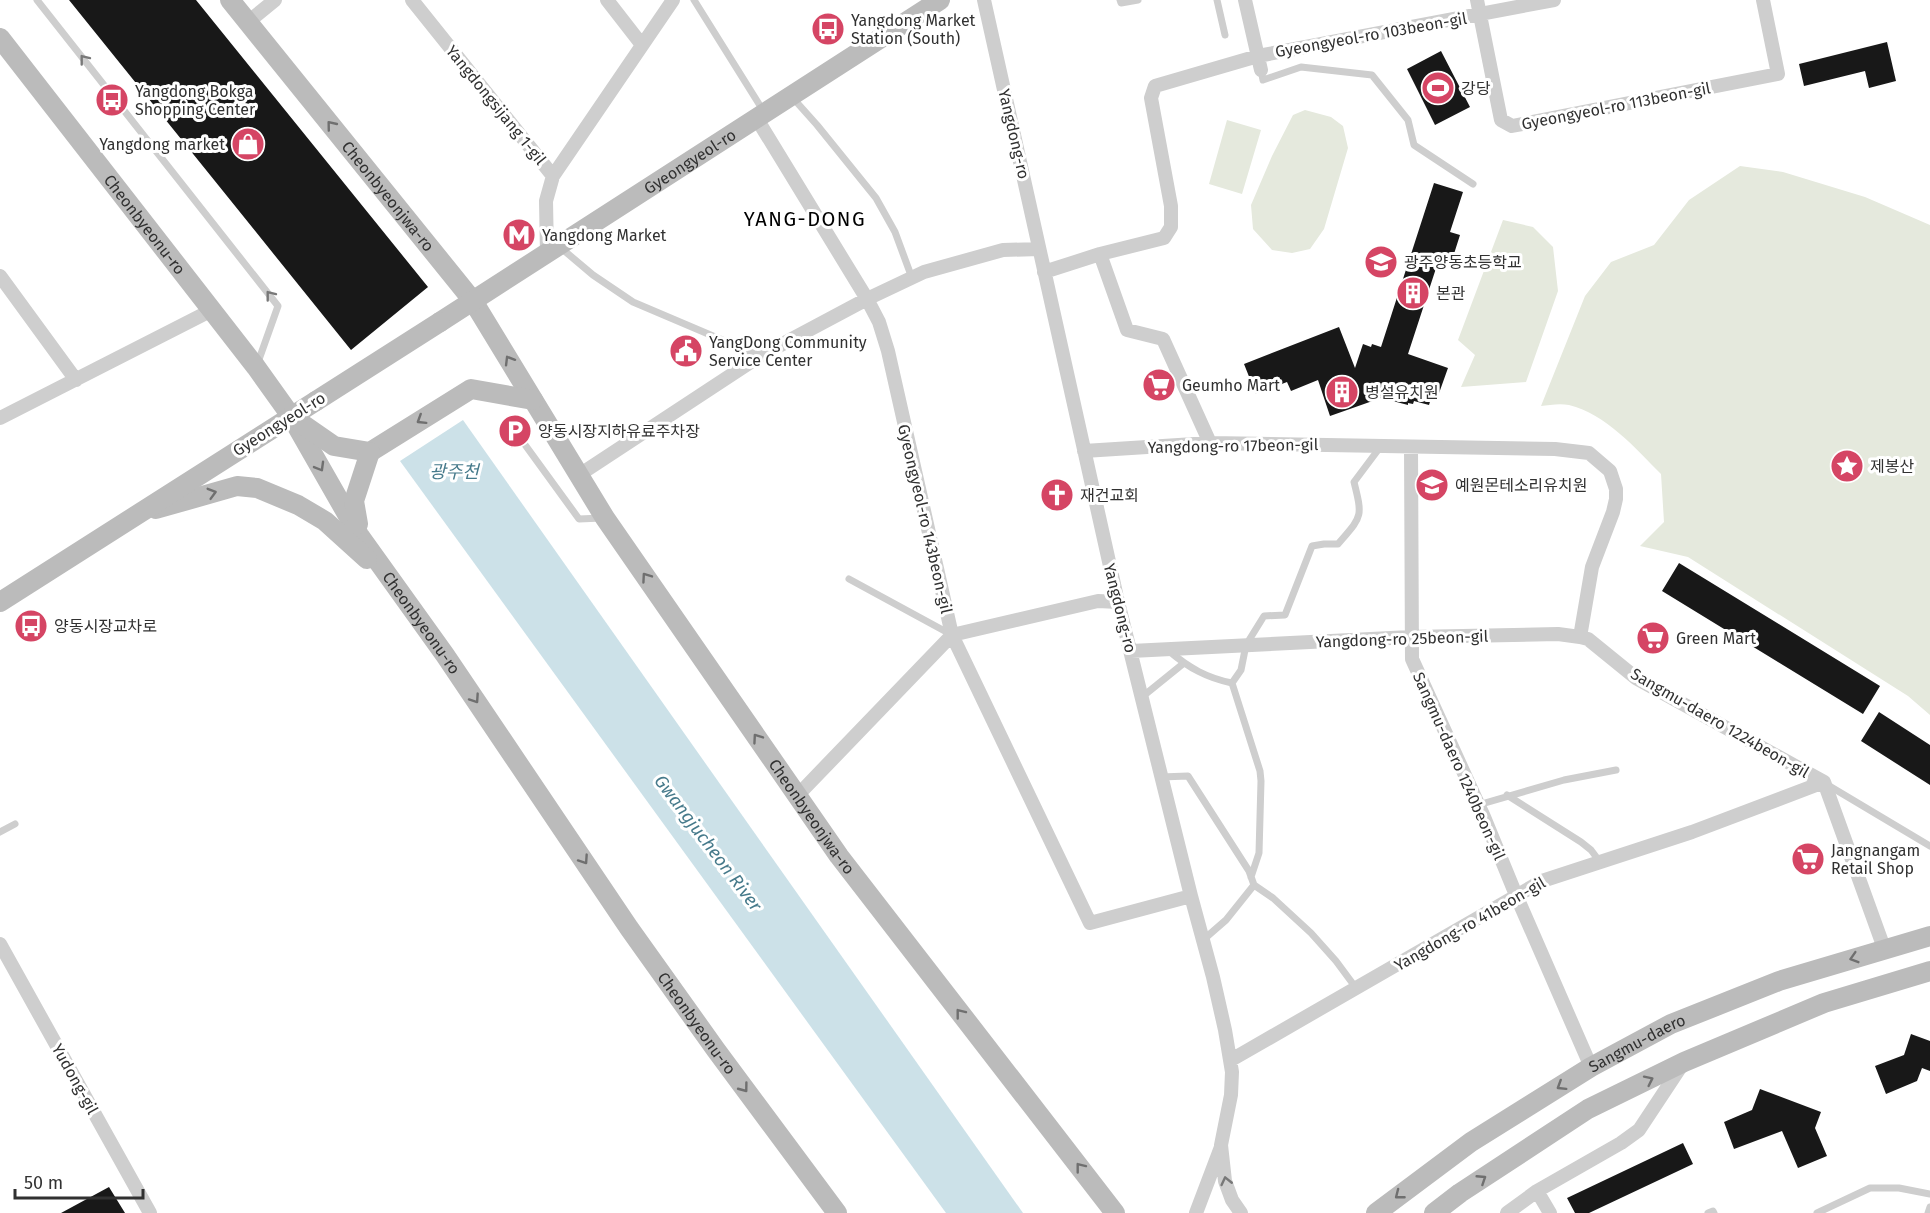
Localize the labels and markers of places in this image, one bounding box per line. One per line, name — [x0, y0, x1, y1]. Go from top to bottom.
bus stop icon: Yangdong Market Station (South) — [810, 11, 846, 47]
place label: Yangdong Market Station (South) — [851, 11, 976, 48]
sports icon: 강당 — [1420, 70, 1456, 106]
place label: 강당 — [1461, 79, 1491, 98]
bus stop icon: Yangdong Bokga Shopping Center — [94, 82, 130, 118]
place label: Yangdong Bokga Shopping Center — [135, 82, 256, 119]
shop icon: Yangdong market — [230, 126, 266, 162]
place label: Yangdong market — [99, 135, 225, 154]
metro station icon: Yangdong Market — [501, 217, 537, 253]
place label: Yangdong Market — [542, 226, 667, 245]
school or university icon: 광주양동초등학교 — [1363, 244, 1399, 280]
place label: 광주양동초등학교 — [1404, 253, 1522, 272]
building icon: 본관 — [1395, 275, 1431, 311]
place label: 본관 — [1436, 284, 1466, 303]
public building icon: YangDong Community Service Center — [668, 333, 704, 369]
place label: YangDong Community Service Center — [709, 333, 867, 370]
supermarket icon: Geumho Mart — [1141, 367, 1177, 403]
building icon: 병설유치원 — [1324, 374, 1360, 410]
place label: Geumho Mart — [1182, 376, 1280, 395]
place label: 병설유치원 — [1365, 383, 1439, 402]
parking icon: 양동시장지하유료주차장 — [497, 413, 533, 449]
place label: 양동시장지하유료주차장 — [538, 422, 700, 441]
place icon: 제봉산 — [1829, 448, 1865, 484]
place label: 제봉산 — [1870, 457, 1914, 476]
school or university icon: 예원몬테소리유치원 — [1414, 467, 1450, 503]
place label: 예원몬테소리유치원 — [1455, 476, 1587, 495]
church icon: 재건교회 — [1039, 477, 1075, 513]
place label: 재건교회 — [1080, 486, 1139, 505]
bus stop icon: 양동시장교차로 — [13, 608, 49, 644]
place label: 양동시장교차로 — [54, 617, 157, 636]
supermarket icon: Green Mart — [1635, 620, 1671, 656]
place label: Green Mart — [1676, 629, 1756, 648]
supermarket icon: Jangnangam Retail Shop — [1790, 841, 1826, 877]
place label: Jangnangam Retail Shop — [1831, 841, 1920, 878]

